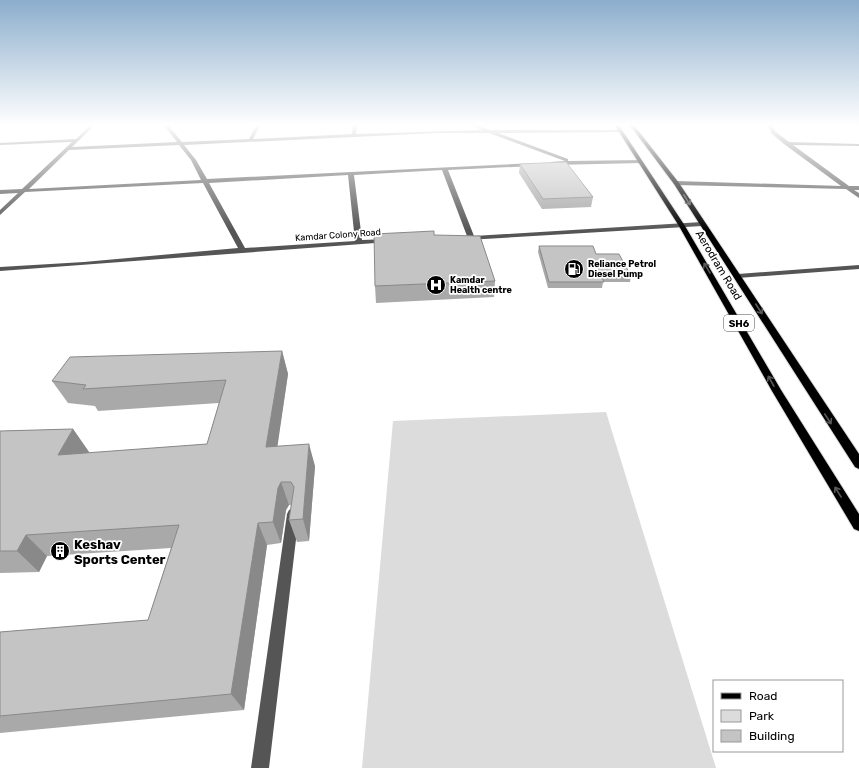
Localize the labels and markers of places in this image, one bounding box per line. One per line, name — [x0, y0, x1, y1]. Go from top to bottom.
fuel station icon: Reliance Petrol Diesel Pump — [563, 258, 585, 280]
place label: Reliance Petrol Diesel Pump — [588, 259, 656, 279]
hospital icon: Kamdar Health centre — [425, 274, 447, 296]
place label: Kamdar Health centre — [450, 275, 513, 295]
place label: Keshav Sports Center — [74, 537, 166, 567]
building icon: Keshav Sports Center — [49, 540, 71, 562]

